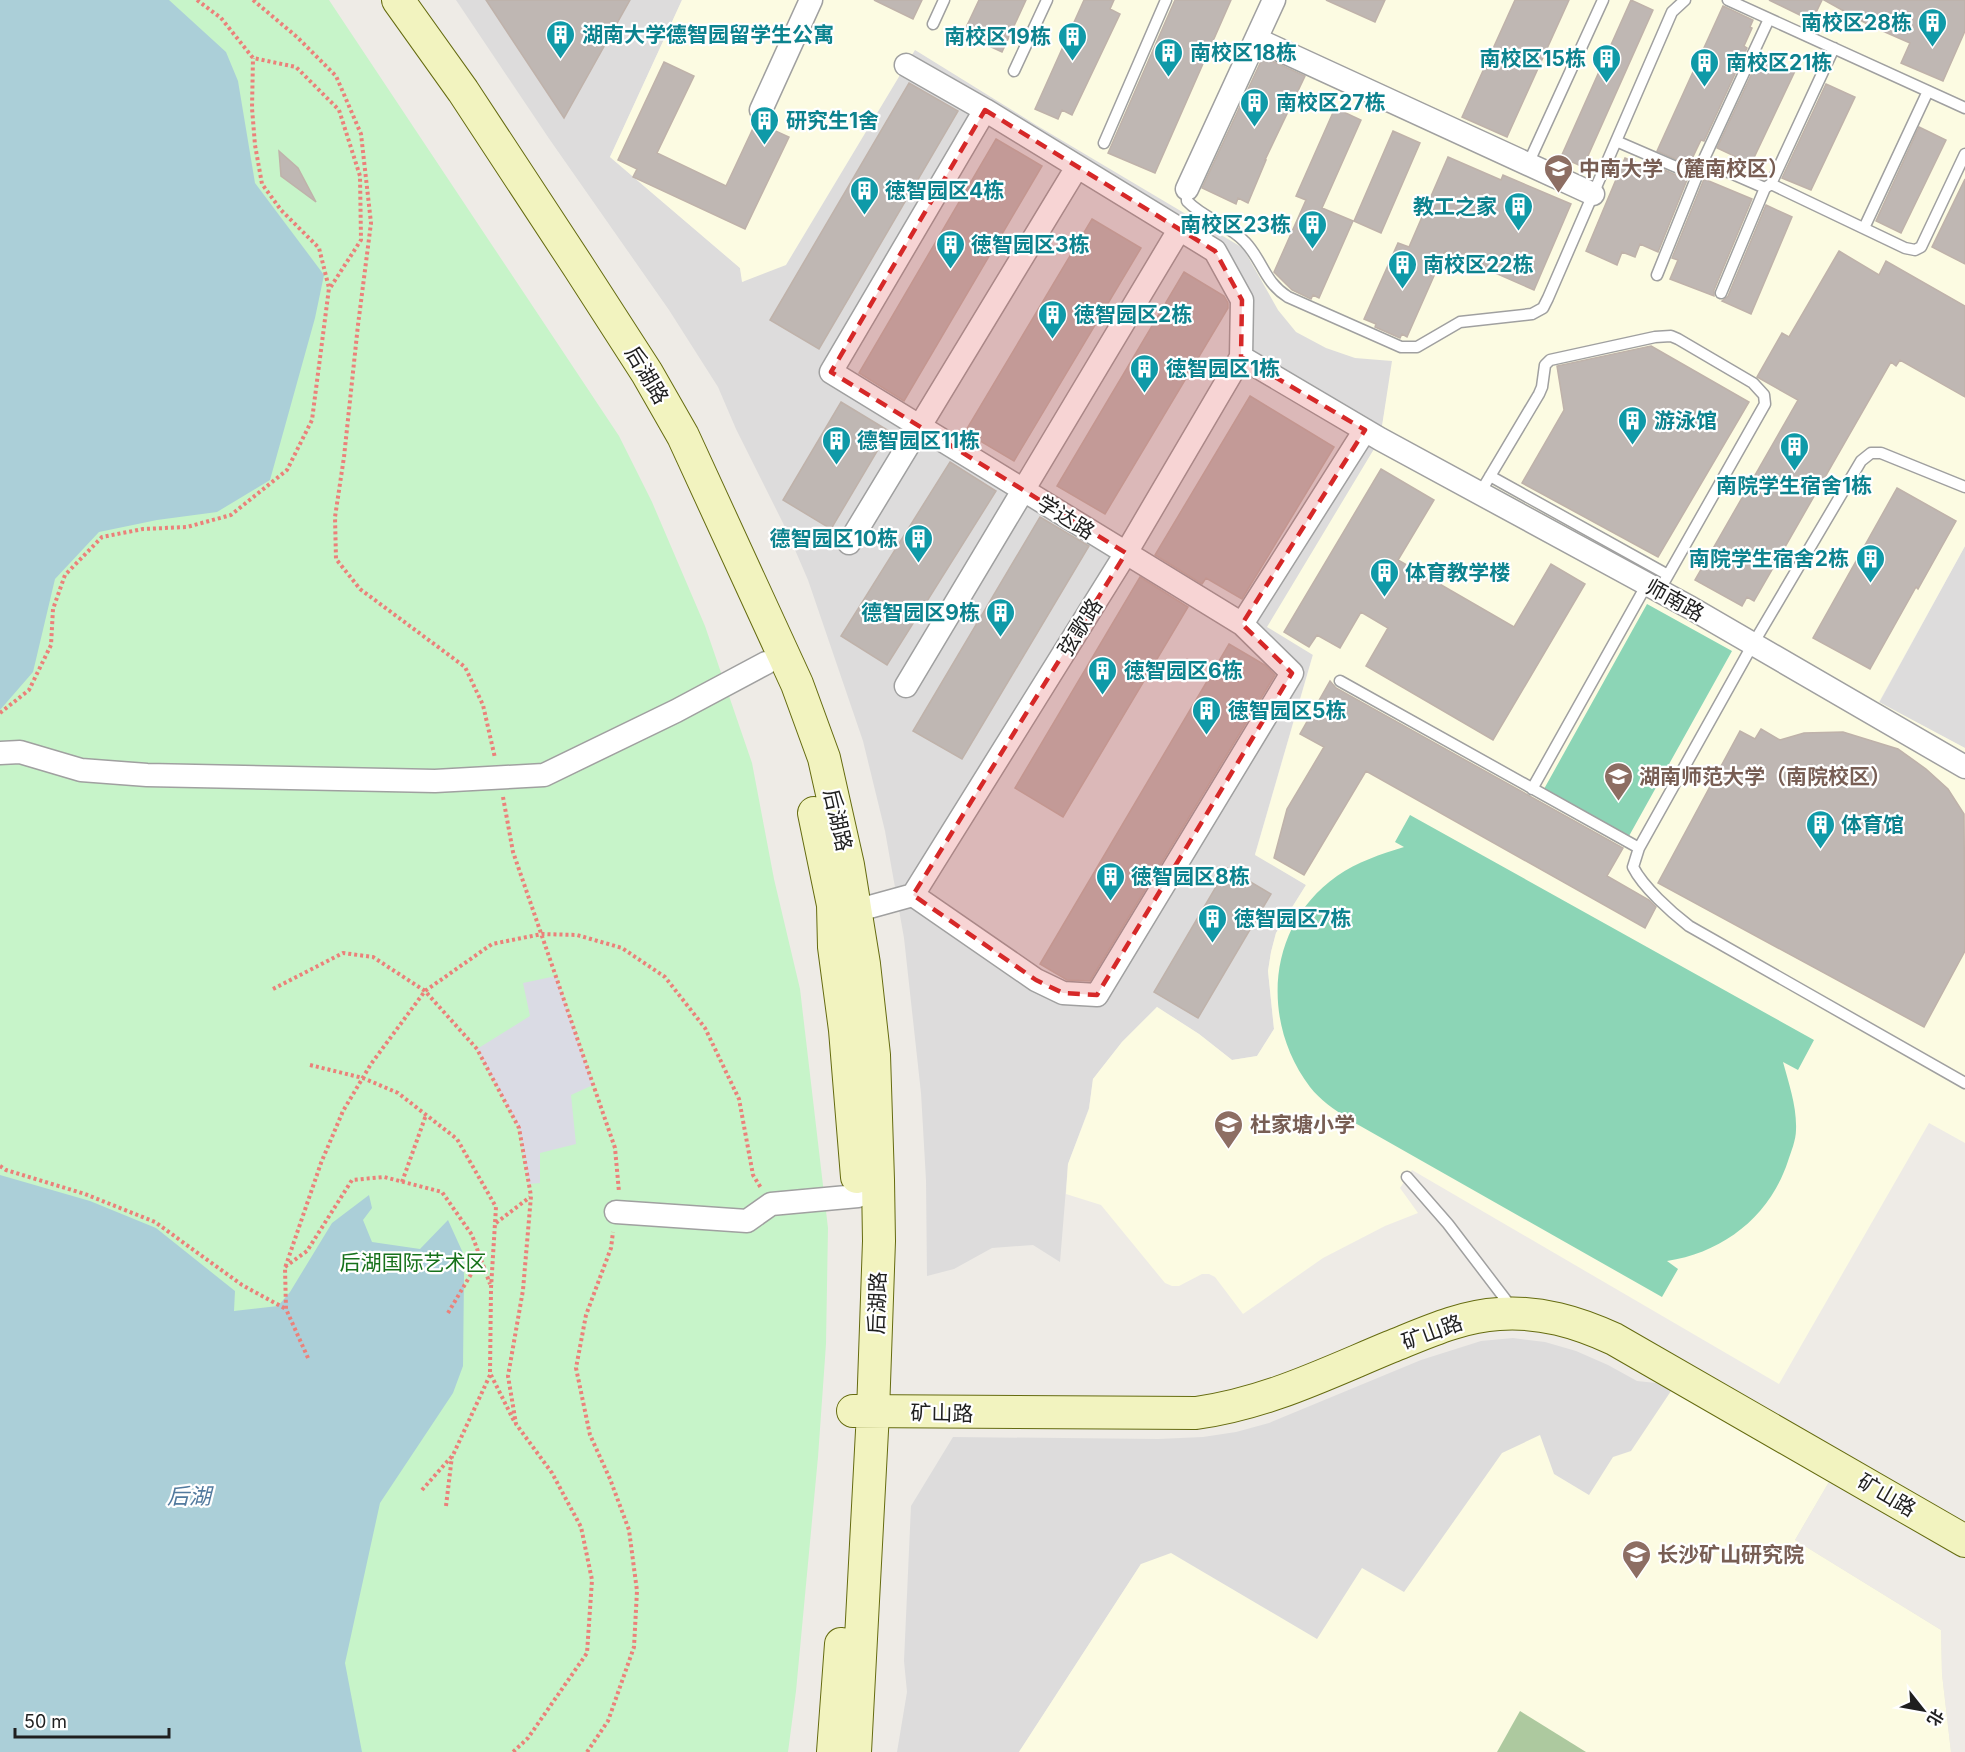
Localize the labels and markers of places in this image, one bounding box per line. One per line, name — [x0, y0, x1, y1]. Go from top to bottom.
building icon: 南校区28栋 — [1917, 6, 1949, 48]
place label: 南校区28栋 — [1801, 10, 1912, 35]
building icon: 湖南大学德智园留学生公寓 — [545, 18, 577, 60]
building icon: 南校区19栋 — [1056, 20, 1088, 62]
place label: 湖南大学德智园留学生公寓 — [582, 22, 834, 47]
place label: 南校区19栋 — [944, 24, 1051, 49]
building icon: 南校区18栋 — [1153, 36, 1185, 78]
place label: 南校区18栋 — [1190, 40, 1297, 65]
building icon: 南校区15栋 — [1591, 42, 1623, 84]
place label: 南校区15栋 — [1480, 46, 1586, 71]
building icon: 南校区21栋 — [1689, 46, 1721, 88]
place label: 南校区21栋 — [1726, 50, 1832, 75]
building icon: 南校区27栋 — [1239, 86, 1271, 128]
place label: 南校区27栋 — [1276, 90, 1385, 115]
building icon: 研究生1舍 — [749, 104, 781, 146]
place label: 研究生1舍 — [786, 108, 879, 133]
school or university icon: 中南大学（麓南校区） — [1542, 152, 1574, 194]
place label: 中南大学（麓南校区） — [1579, 156, 1789, 181]
building icon: 徳智园区4栋 — [848, 174, 880, 216]
place label: 徳智园区4栋 — [885, 178, 1004, 203]
building icon: 教工之家 — [1502, 190, 1534, 232]
place label: 教工之家 — [1413, 194, 1497, 219]
building icon: 南校区23栋 — [1296, 208, 1328, 250]
place label: 南校区23栋 — [1180, 212, 1291, 237]
building icon: 徳智园区3栋 — [934, 228, 966, 270]
place label: 徳智园区3栋 — [971, 232, 1090, 257]
building icon: 南校区22栋 — [1386, 248, 1418, 290]
place label: 南校区22栋 — [1423, 252, 1533, 277]
building icon: 徳智园区2栋 — [1037, 298, 1069, 340]
place label: 徳智园区2栋 — [1074, 302, 1192, 327]
building icon: 徳智园区1栋 — [1129, 352, 1161, 394]
place label: 徳智园区1栋 — [1166, 356, 1280, 381]
building icon: 游泳馆 — [1617, 404, 1649, 446]
place label: 游泳馆 — [1654, 408, 1717, 433]
building icon: 德智园区11栋 — [820, 424, 852, 466]
place label: 德智园区11栋 — [857, 428, 980, 453]
building icon: 南院学生宿舍1栋 — [1778, 430, 1810, 472]
place label: 南院学生宿舍1栋 — [1716, 473, 1872, 498]
building icon: 德智园区10栋 — [903, 522, 935, 564]
place label: 德智园区10栋 — [770, 526, 898, 551]
building icon: 南院学生宿舍2栋 — [1854, 542, 1886, 584]
place label: 南院学生宿舍2栋 — [1689, 546, 1849, 571]
building icon: 体育教学楼 — [1368, 556, 1400, 598]
place label: 体育教学楼 — [1405, 560, 1510, 585]
building icon: 德智园区9栋 — [985, 596, 1017, 638]
place label: 德智园区9栋 — [861, 600, 980, 625]
building icon: 徳智园区6栋 — [1087, 654, 1119, 696]
place label: 徳智园区6栋 — [1124, 658, 1243, 683]
building icon: 徳智园区5栋 — [1191, 694, 1223, 736]
place label: 徳智园区5栋 — [1228, 698, 1346, 723]
school or university icon: 湖南师范大学（南院校区） — [1602, 760, 1634, 802]
place label: 湖南师范大学（南院校区） — [1639, 764, 1891, 789]
building icon: 体育馆 — [1804, 808, 1836, 850]
place label: 体育馆 — [1841, 812, 1904, 837]
building icon: 徳智园区8栋 — [1094, 860, 1126, 902]
place label: 徳智园区8栋 — [1131, 864, 1250, 889]
building icon: 徳智园区7栋 — [1197, 902, 1229, 944]
place label: 徳智园区7栋 — [1234, 906, 1351, 931]
school or university icon: 杜家塘小学 — [1213, 1108, 1245, 1150]
place label: 杜家塘小学 — [1250, 1112, 1355, 1137]
school or university icon: 长沙矿山研究院 — [1620, 1538, 1652, 1580]
place label: 长沙矿山研究院 — [1657, 1542, 1804, 1567]

